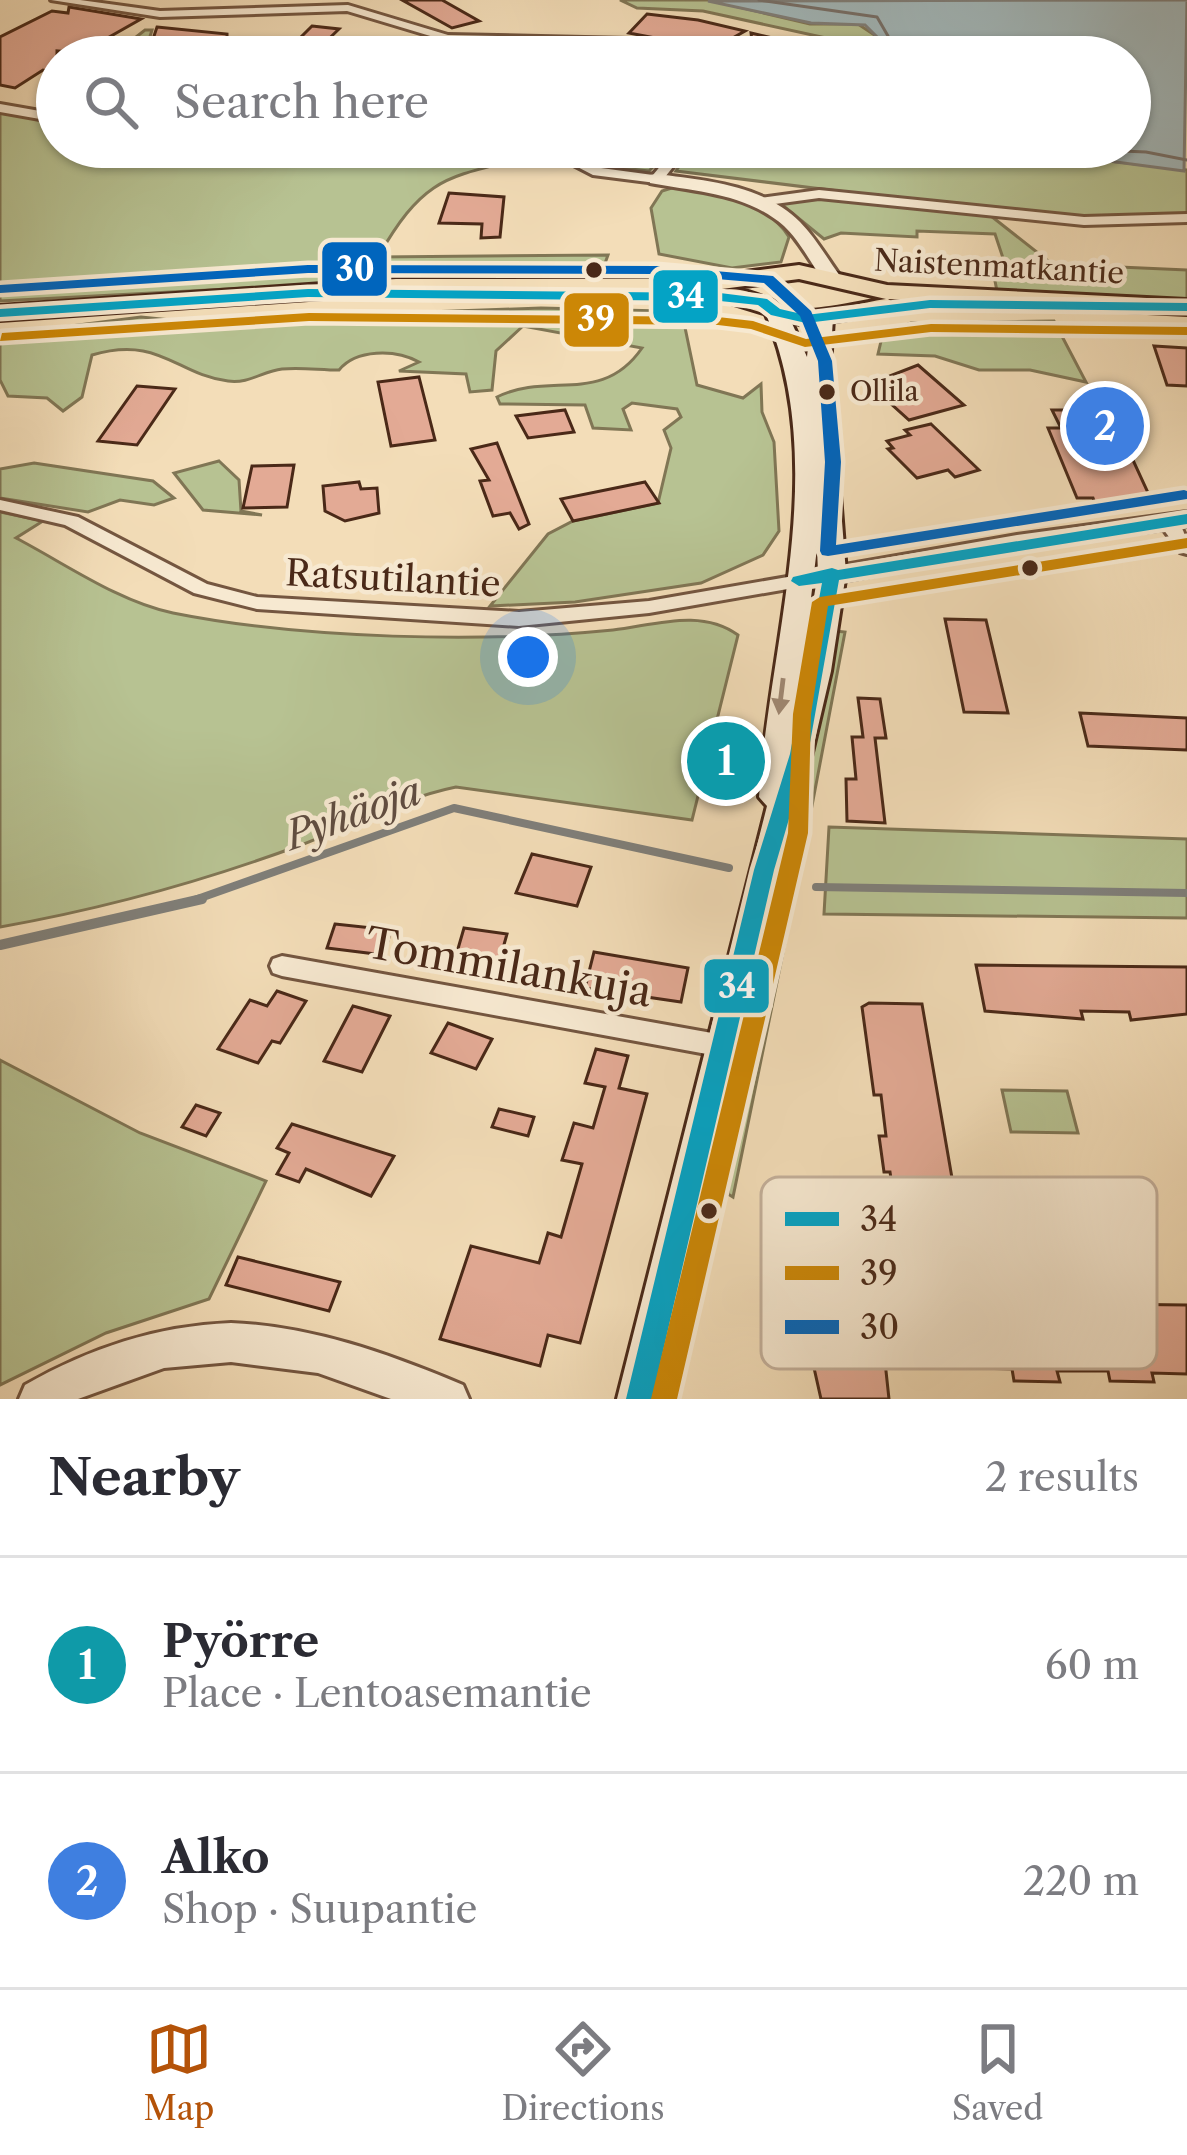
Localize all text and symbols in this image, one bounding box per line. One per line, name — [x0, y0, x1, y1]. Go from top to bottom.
search box — [36, 36, 1151, 168]
icon: search — [78, 69, 144, 135]
text: Search here — [174, 74, 429, 130]
line badge: 30 — [320, 240, 389, 298]
street label: Naistenmatkantie — [873, 241, 1125, 292]
text: 30 — [335, 249, 375, 290]
unlabelled marker — [583, 259, 605, 281]
line badge: 34 — [651, 268, 720, 325]
text: 34 — [667, 276, 705, 317]
line badge: 39 — [562, 291, 631, 349]
text: 39 — [577, 299, 615, 340]
place label: Ollila — [850, 375, 919, 408]
marker: Ollila — [816, 381, 838, 403]
pin: 2 — [1066, 381, 1144, 471]
street label: Ratsutilantie — [284, 550, 502, 606]
unlabelled marker — [1019, 557, 1041, 579]
your location — [498, 627, 558, 687]
one-way arrow — [771, 678, 790, 715]
pin: 1 — [687, 716, 765, 806]
water label: Pyhäoja — [276, 766, 427, 861]
street label: Tommilankuja — [362, 916, 657, 1018]
line badge: 34 — [702, 957, 771, 1015]
text: 34 — [718, 966, 756, 1007]
legend — [761, 1177, 1157, 1369]
text: 34 — [860, 1199, 897, 1240]
unlabelled marker — [698, 1200, 720, 1222]
text: 39 — [860, 1253, 898, 1294]
text: 30 — [860, 1307, 899, 1348]
text: Nearby — [48, 1446, 240, 1508]
text: 2 results — [985, 1453, 1139, 1501]
text: Pyörre — [162, 1613, 319, 1669]
text: 1 — [78, 1641, 96, 1689]
text: 60 m — [1045, 1641, 1139, 1689]
text: Place · Lentoasemantie — [162, 1669, 592, 1717]
text: Alko — [162, 1829, 270, 1885]
text: 2 — [75, 1857, 99, 1905]
text: 220 m — [1023, 1857, 1139, 1905]
text: Shop · Suupantie — [162, 1885, 477, 1933]
tab: Map — [144, 2016, 214, 2129]
tab: Directions — [502, 2016, 665, 2129]
tab: Saved — [952, 2016, 1043, 2129]

